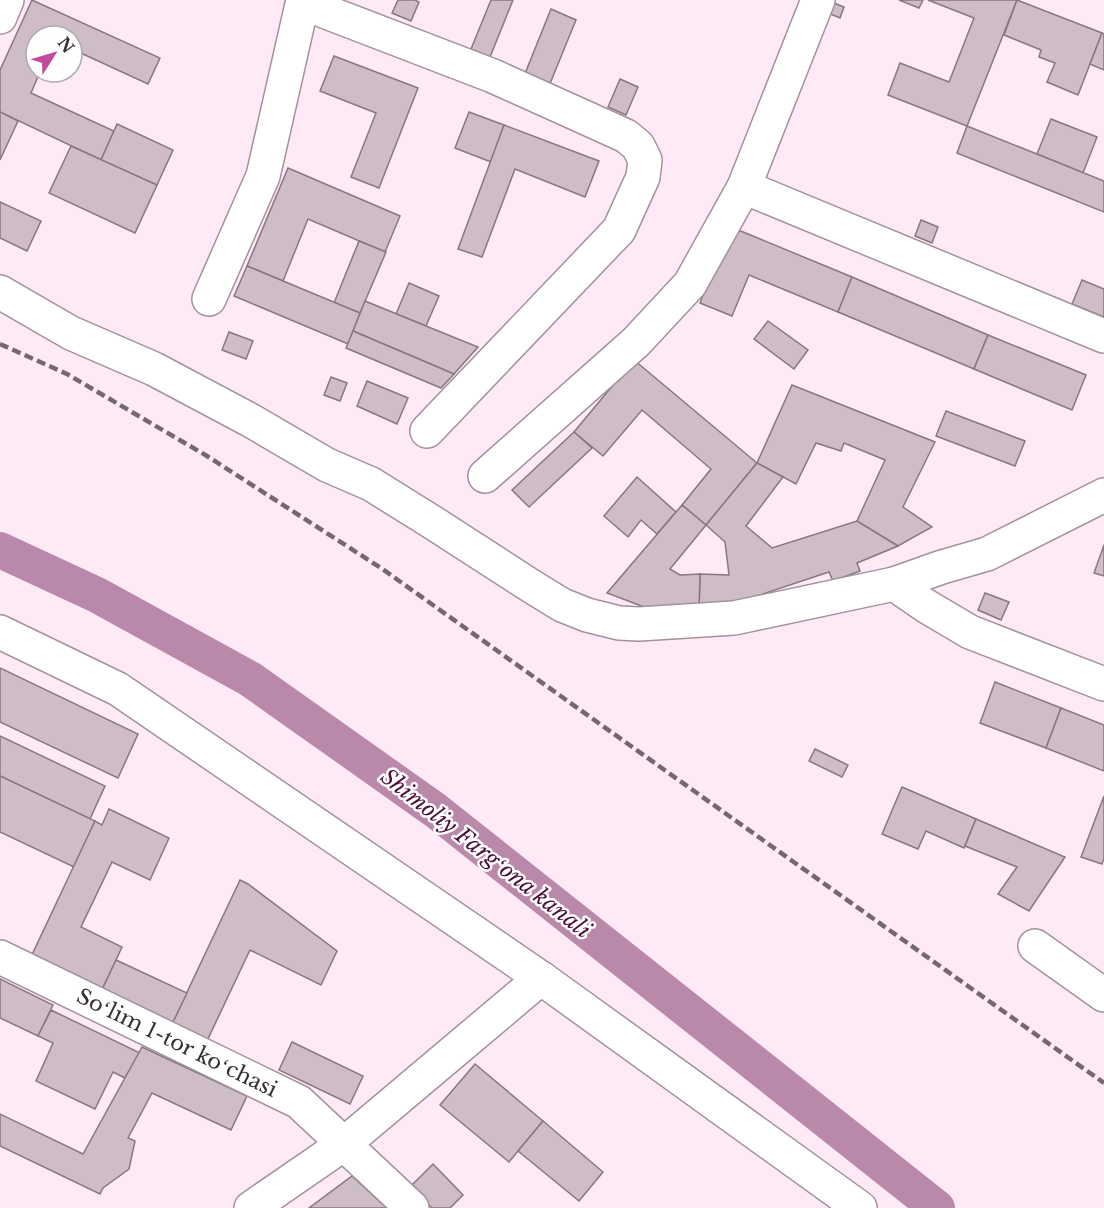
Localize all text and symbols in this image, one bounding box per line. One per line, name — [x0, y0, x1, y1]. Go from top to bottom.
north arrow — [24, 24, 84, 84]
text: N — [53, 33, 78, 57]
water label: Shimoliy Fargʻona kanali — [375, 763, 596, 944]
street label: Soʻlim 1-tor koʻchasi — [72, 983, 282, 1103]

